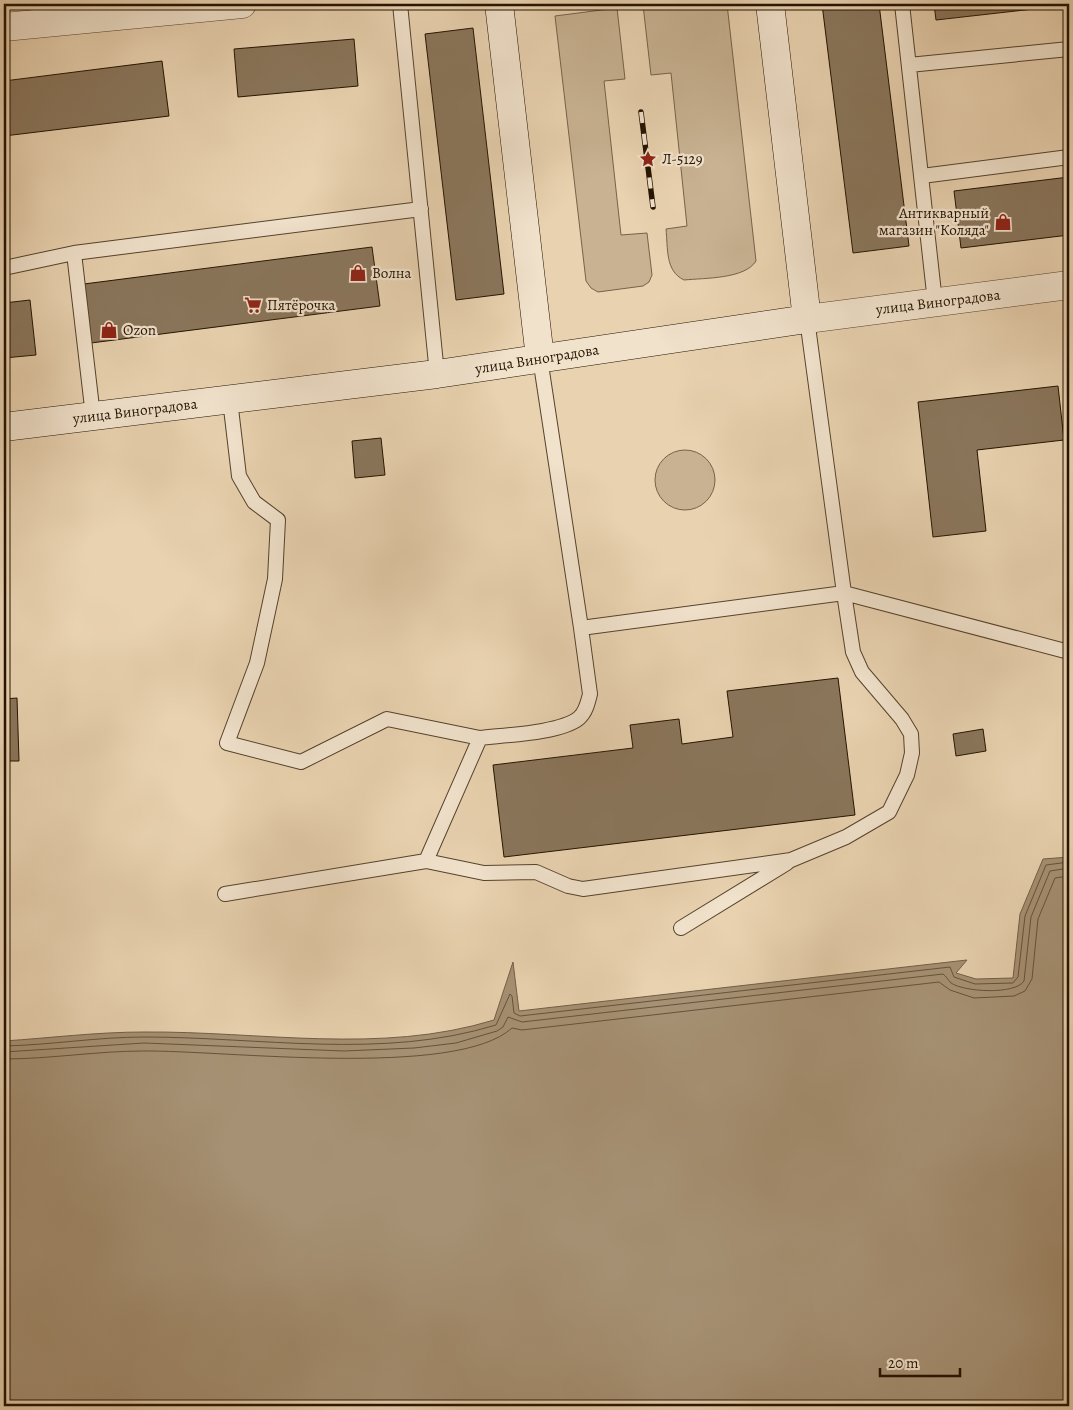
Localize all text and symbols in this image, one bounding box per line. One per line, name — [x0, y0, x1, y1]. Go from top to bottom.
place icon: Л-5129 — [638, 149, 658, 169]
place label: Л-5129 — [662, 149, 703, 169]
place label: Антикварный магазин "Коляда" — [879, 203, 989, 240]
shop icon: Антикварный магазин "Коляда" — [993, 212, 1013, 232]
shop icon: Волна — [348, 263, 368, 283]
place label: Волна — [372, 263, 412, 283]
street label: улица Виноградова — [874, 284, 1001, 320]
supermarket icon: Пятёрочка — [243, 295, 263, 315]
place label: Пятёрочка — [267, 295, 336, 315]
shop icon: Ozon — [99, 320, 119, 340]
place label: Ozon — [123, 320, 156, 340]
street label: улица Виноградова — [473, 339, 600, 379]
street label: улица Виноградова — [71, 393, 198, 429]
scale bar — [880, 1345, 960, 1377]
text: 20 m — [888, 1353, 919, 1373]

